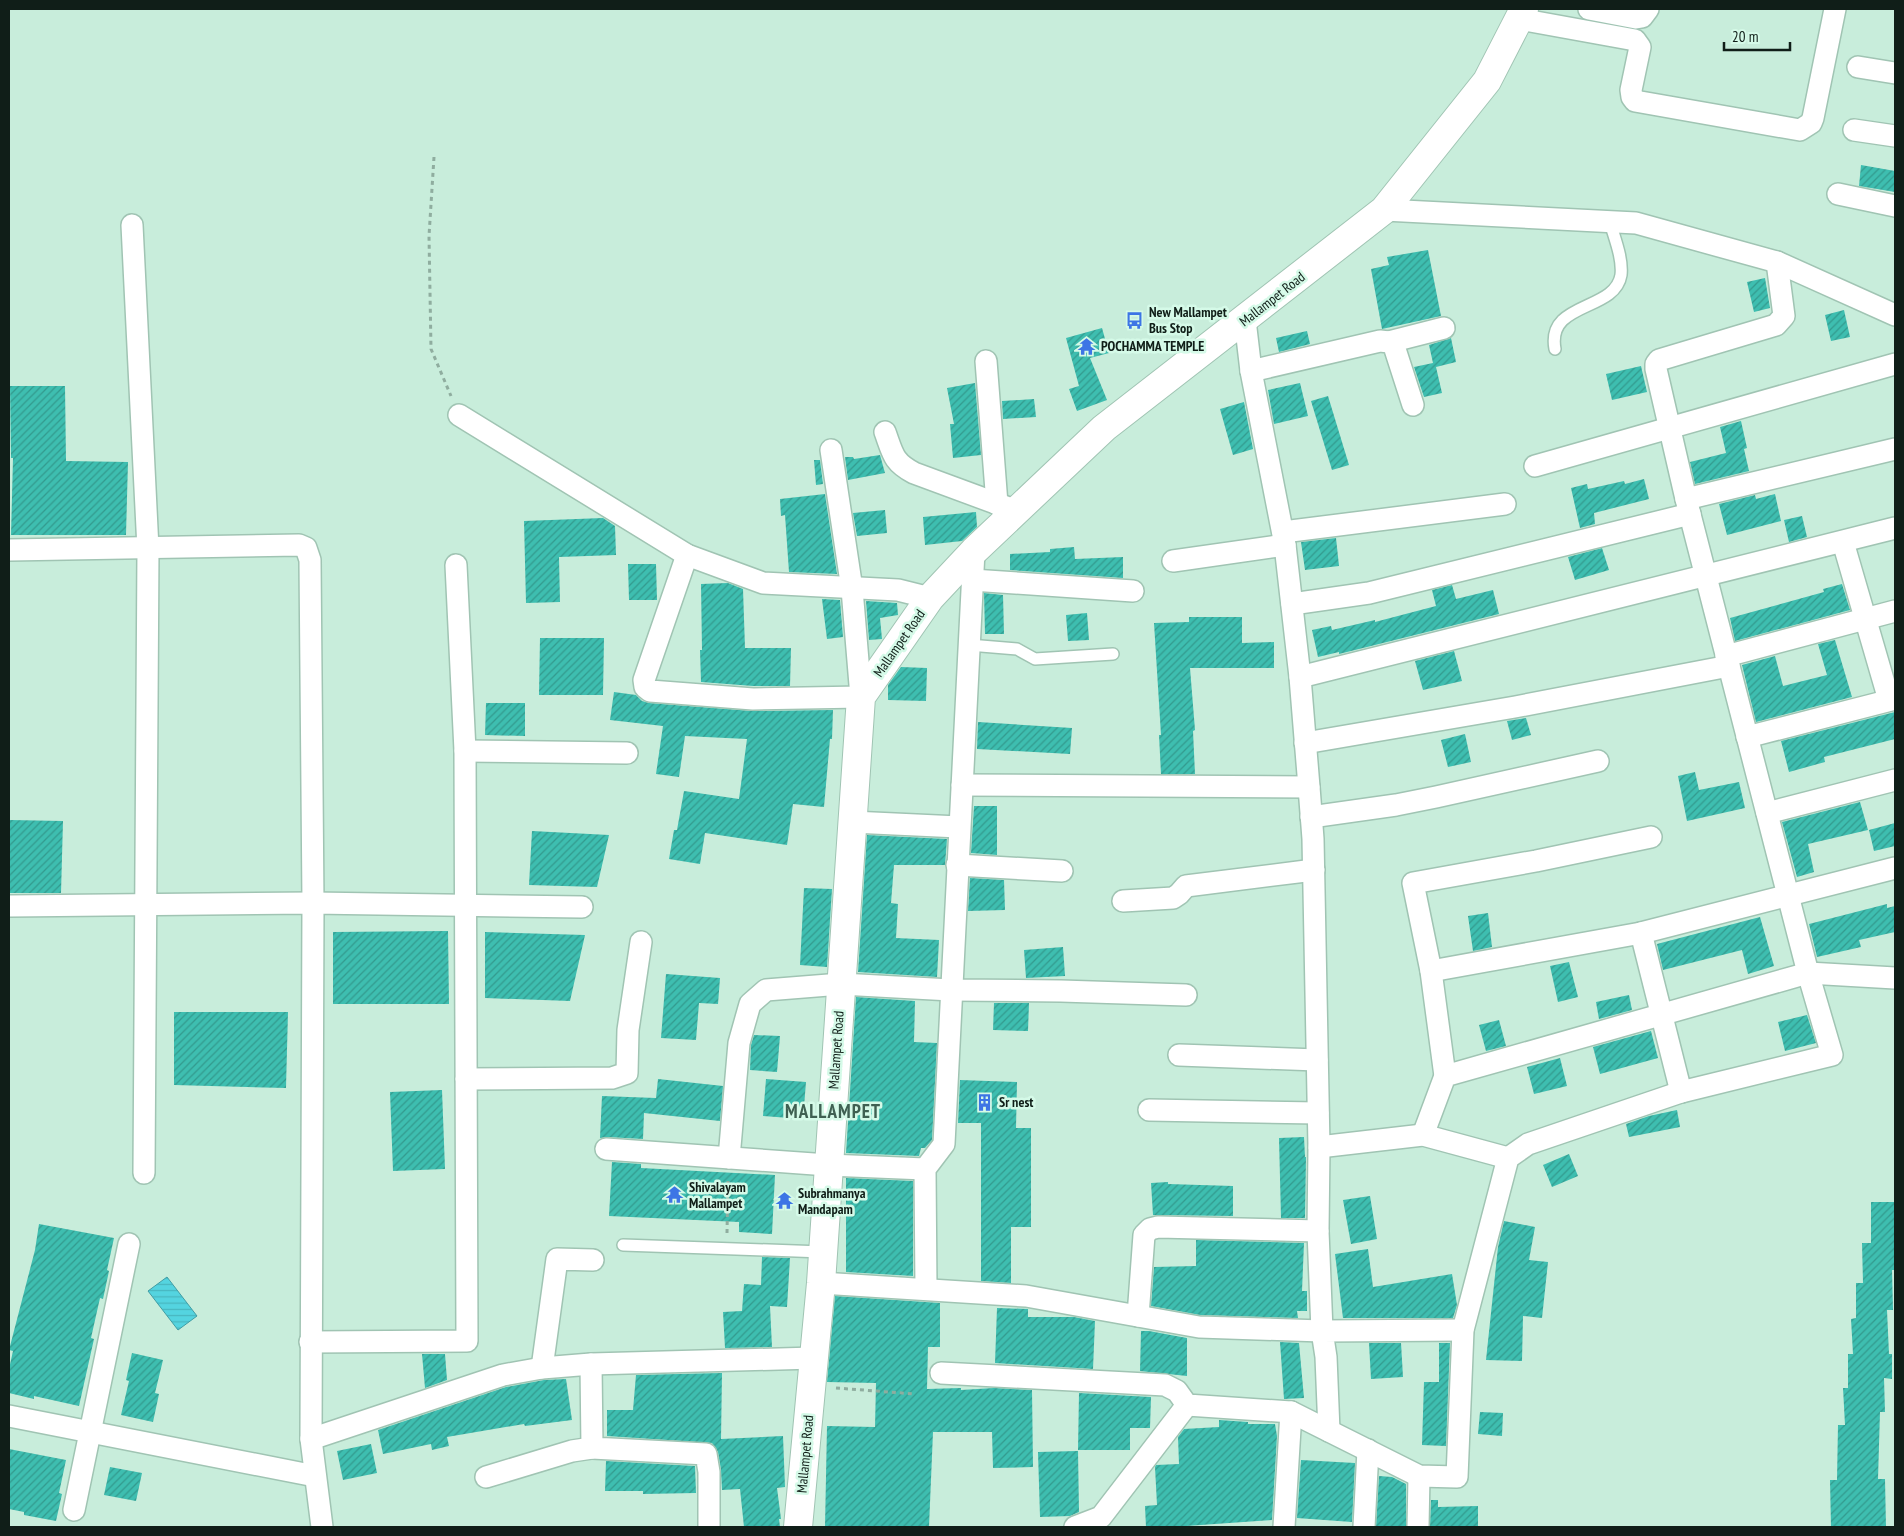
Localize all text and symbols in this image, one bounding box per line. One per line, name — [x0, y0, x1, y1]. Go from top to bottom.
scale bar — [1724, 20, 1790, 52]
text: 20 m — [1732, 27, 1758, 46]
street label: Mallampet Road — [1236, 268, 1308, 330]
place label: New Mallampet Bus Stop — [1149, 303, 1227, 337]
bus stop icon: New Mallampet Bus Stop — [1125, 310, 1145, 330]
temple icon: POCHAMMA TEMPLE — [1077, 336, 1097, 356]
place label: POCHAMMA TEMPLE — [1101, 337, 1204, 355]
street label: Mallampet Road — [869, 606, 929, 680]
street label: Mallampet Road — [824, 1010, 848, 1090]
building icon: Sr nest — [975, 1092, 995, 1112]
place label: Sr nest — [999, 1093, 1033, 1111]
district label: MALLAMPET — [785, 1099, 881, 1123]
place label: Shivalayam Mallampet — [689, 1178, 746, 1212]
place label: Subrahmanya Mandapam — [798, 1184, 866, 1218]
temple icon: Shivalayam Mallampet — [665, 1185, 685, 1205]
temple icon: Subrahmanya Mandapam — [774, 1191, 794, 1211]
street label: Mallampet Road — [793, 1414, 817, 1494]

